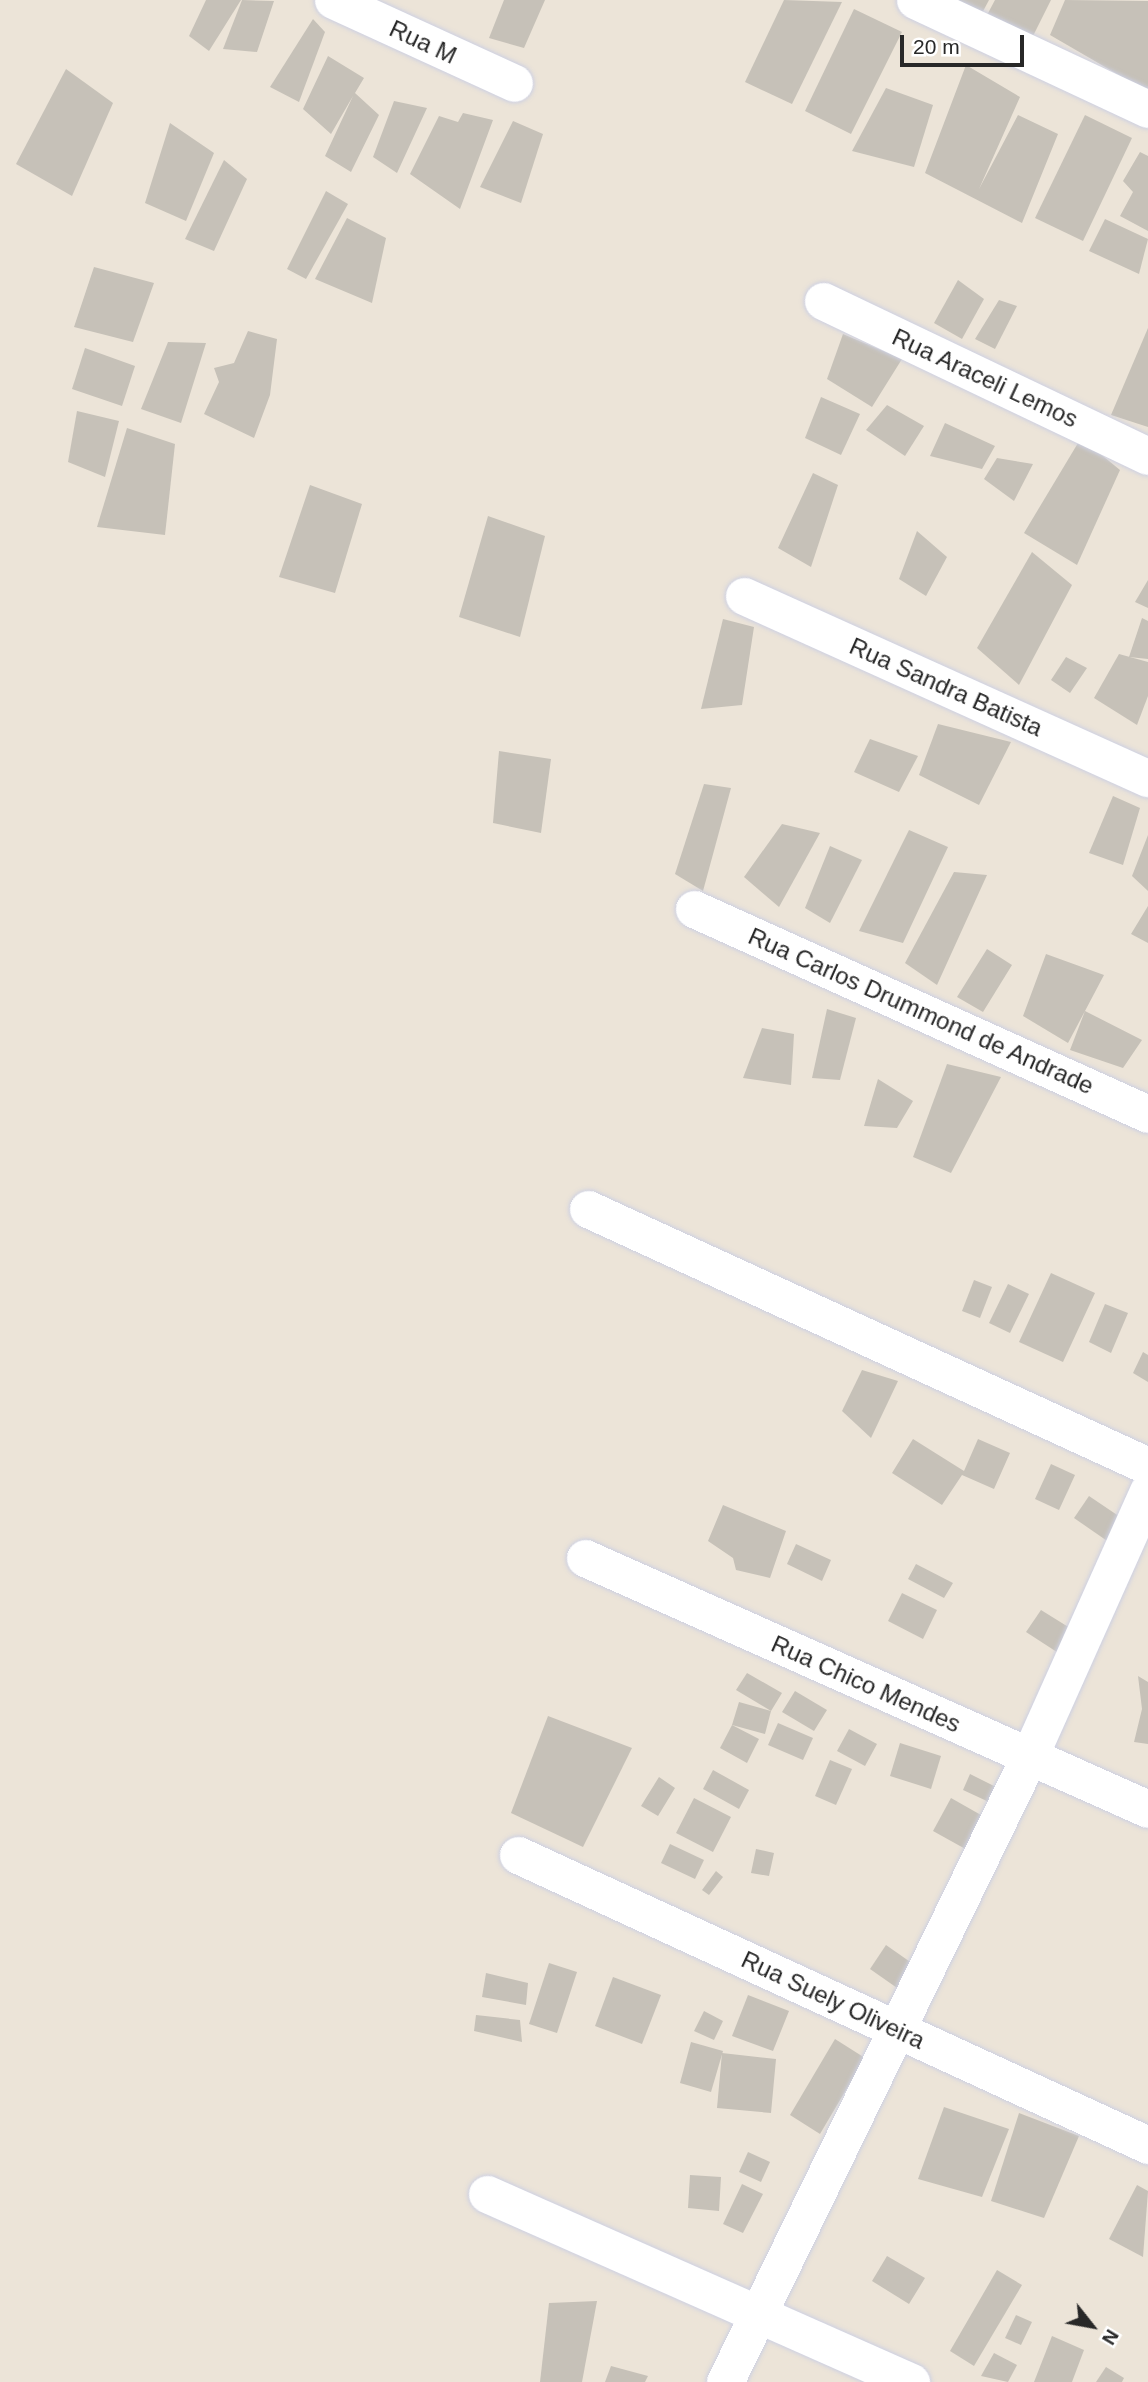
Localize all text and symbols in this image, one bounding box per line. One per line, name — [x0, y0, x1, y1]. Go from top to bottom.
street label: Rua M — [385, 14, 461, 70]
scale bar — [903, 21, 1027, 65]
text: 20 m — [913, 35, 960, 58]
street label: Rua Araceli Lemos — [887, 322, 1083, 434]
street label: Rua Sandra Batista — [845, 632, 1047, 742]
street label: Rua Carlos Drummond de Andrade — [743, 921, 1099, 1101]
street label: Rua Chico Mendes — [767, 1629, 965, 1739]
street label: Rua Suely Oliveira — [737, 1945, 929, 2055]
north arrow — [1057, 2291, 1127, 2361]
text: N — [1098, 2326, 1123, 2348]

